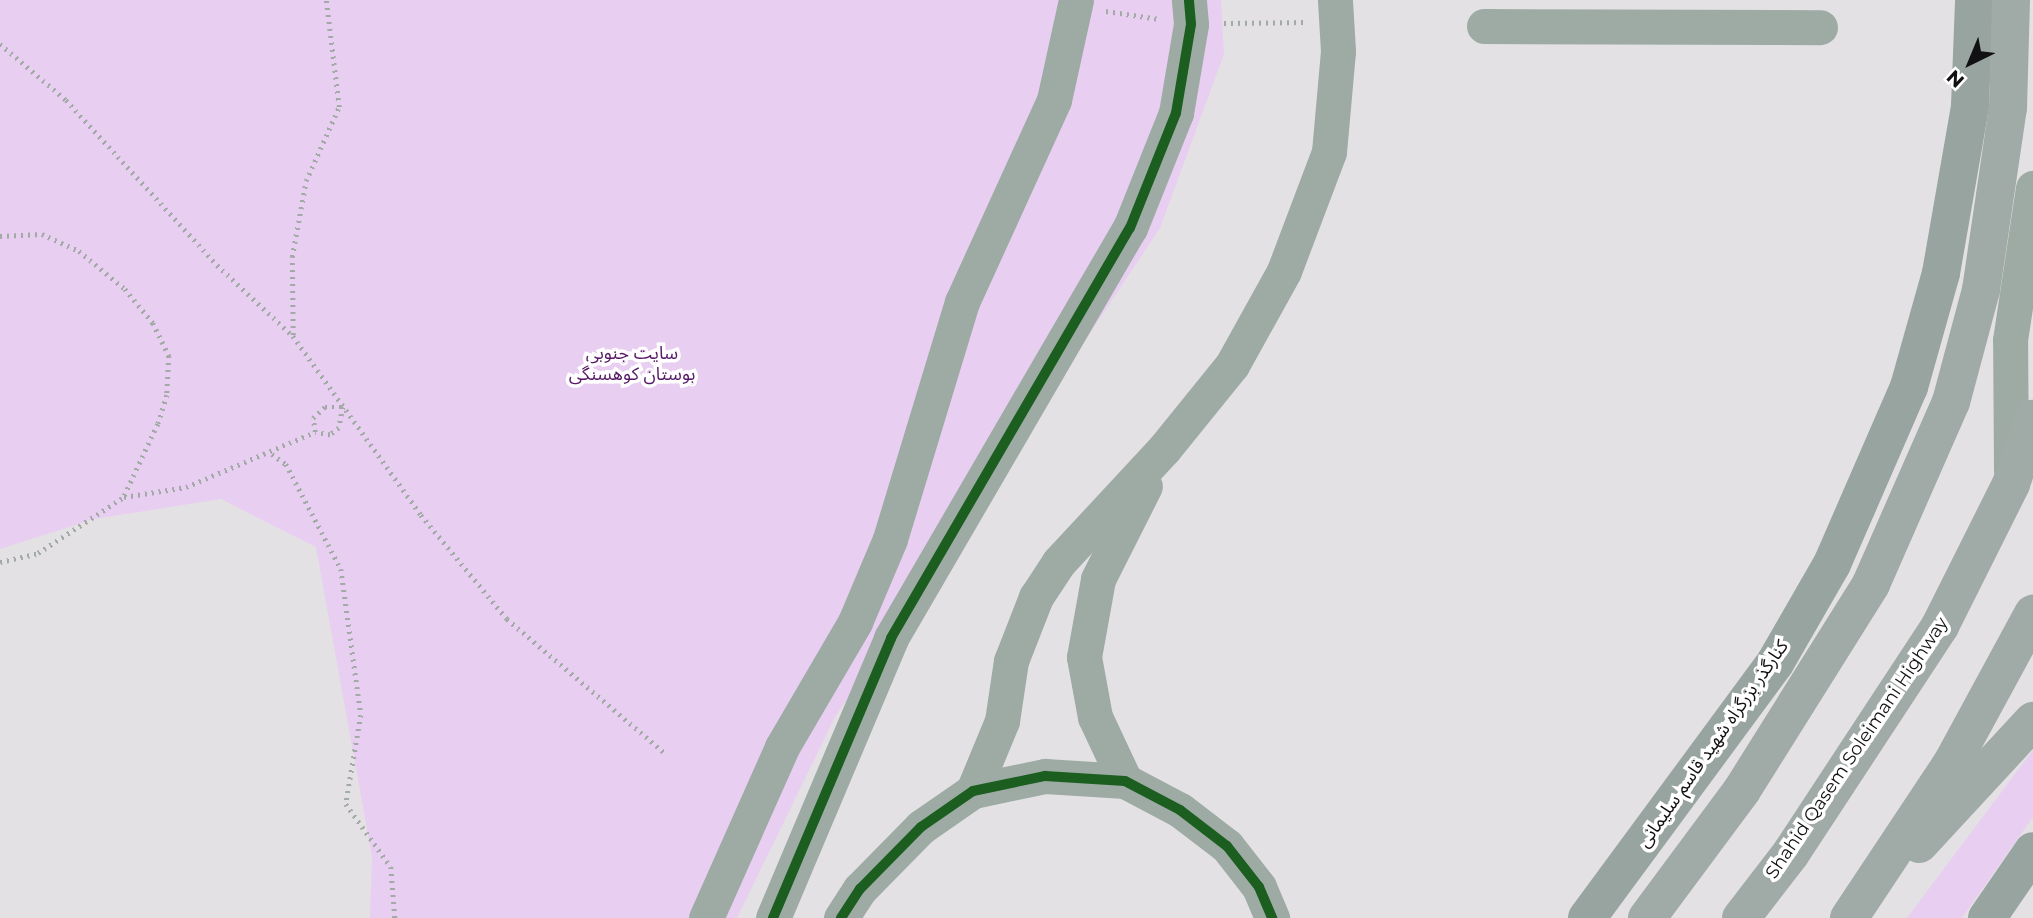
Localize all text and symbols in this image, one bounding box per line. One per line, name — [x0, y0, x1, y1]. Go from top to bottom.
north arrow — [1935, 28, 2005, 98]
text: N — [1942, 65, 1969, 92]
park label: سایت جنوبی بوستان کوهسنگی — [569, 343, 695, 386]
street label: Shahid Qasem Soleimani Highway — [1761, 613, 1953, 883]
street label: کنارگذر بزرگراه شهید قاسم سلیمانی — [1633, 636, 1793, 852]

